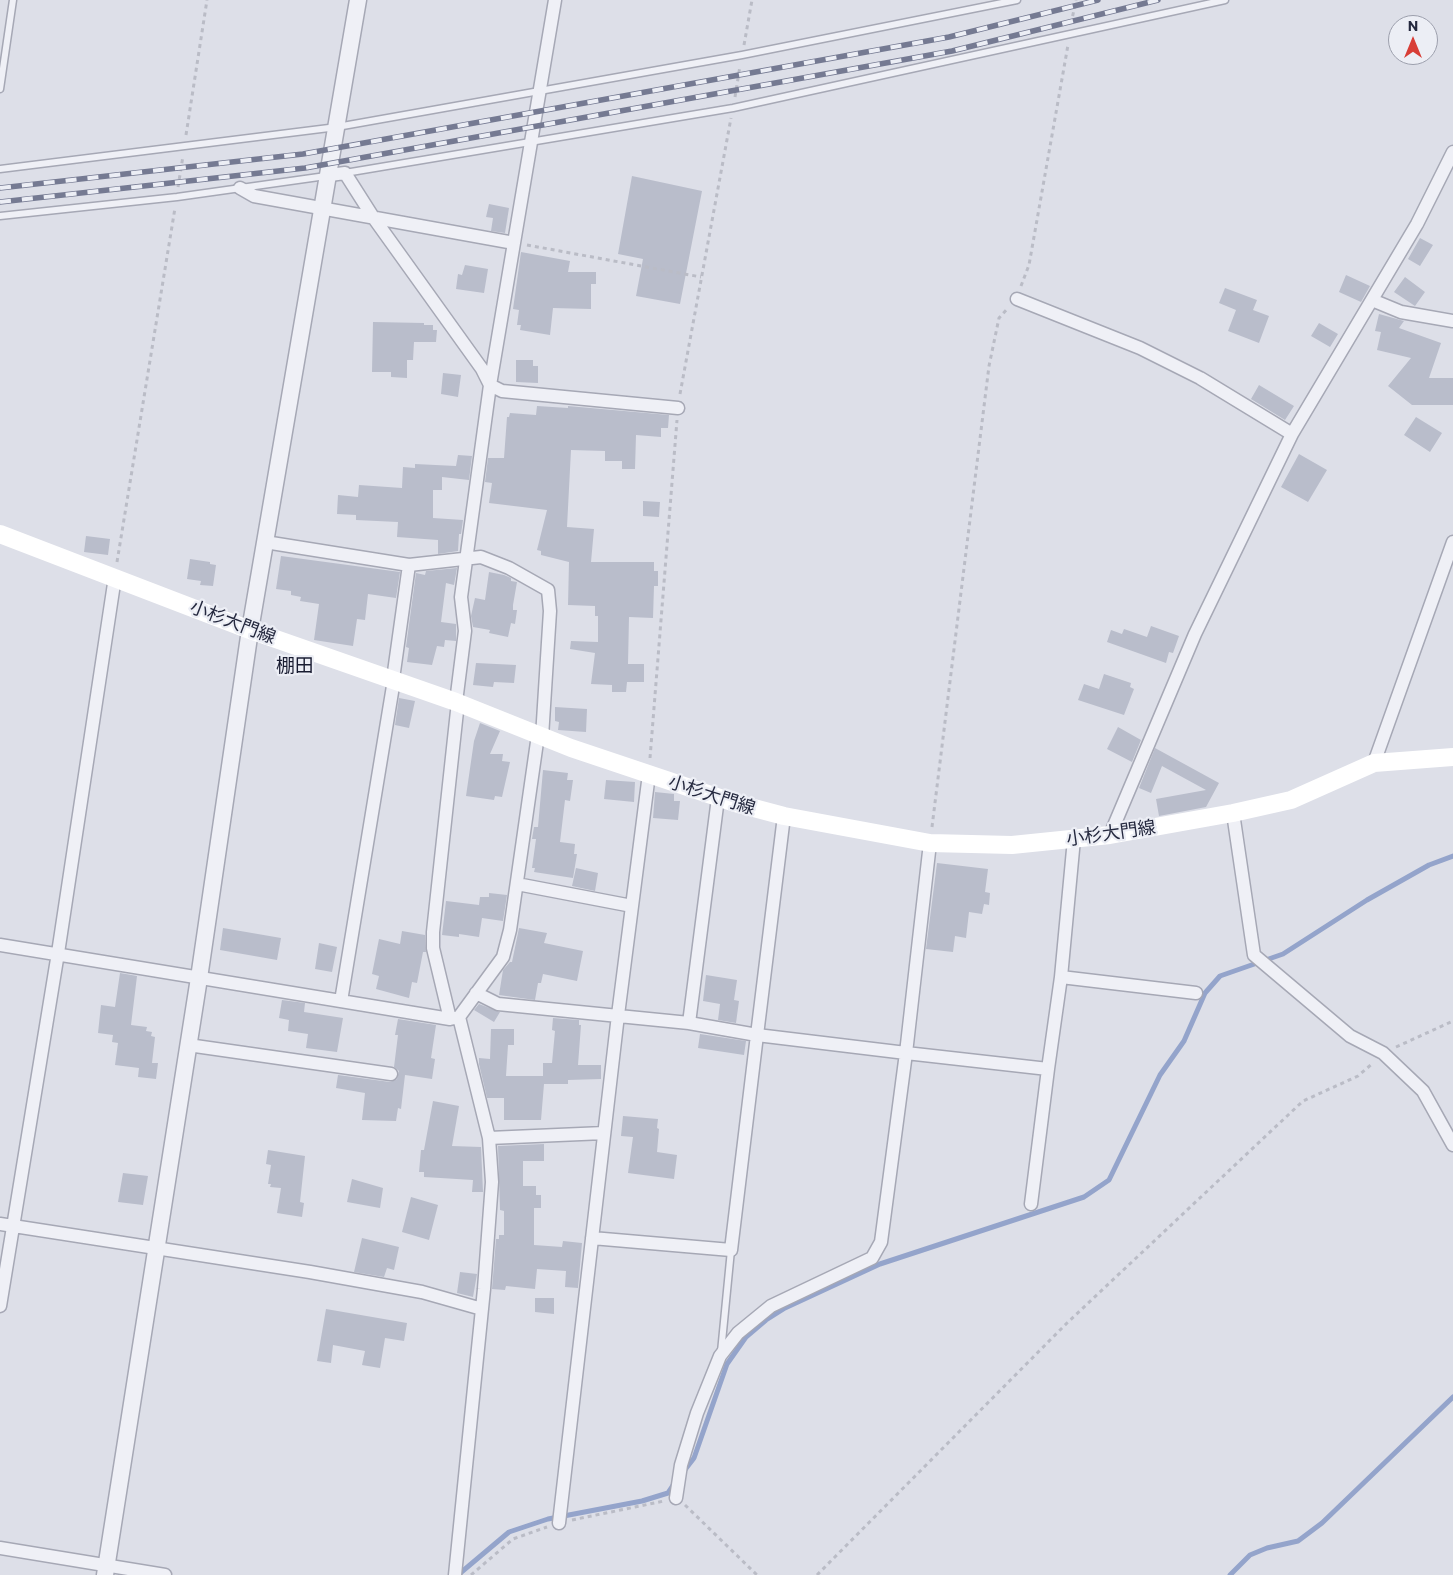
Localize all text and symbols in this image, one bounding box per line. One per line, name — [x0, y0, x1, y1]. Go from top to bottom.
north arrow — [1388, 15, 1438, 65]
text: N — [1408, 17, 1418, 34]
street label: 小杉大門線 — [187, 596, 279, 648]
district label: 棚田 — [276, 655, 314, 677]
street label: 小杉大門線 — [666, 771, 758, 819]
street label: 小杉大門線 — [1065, 816, 1157, 850]

